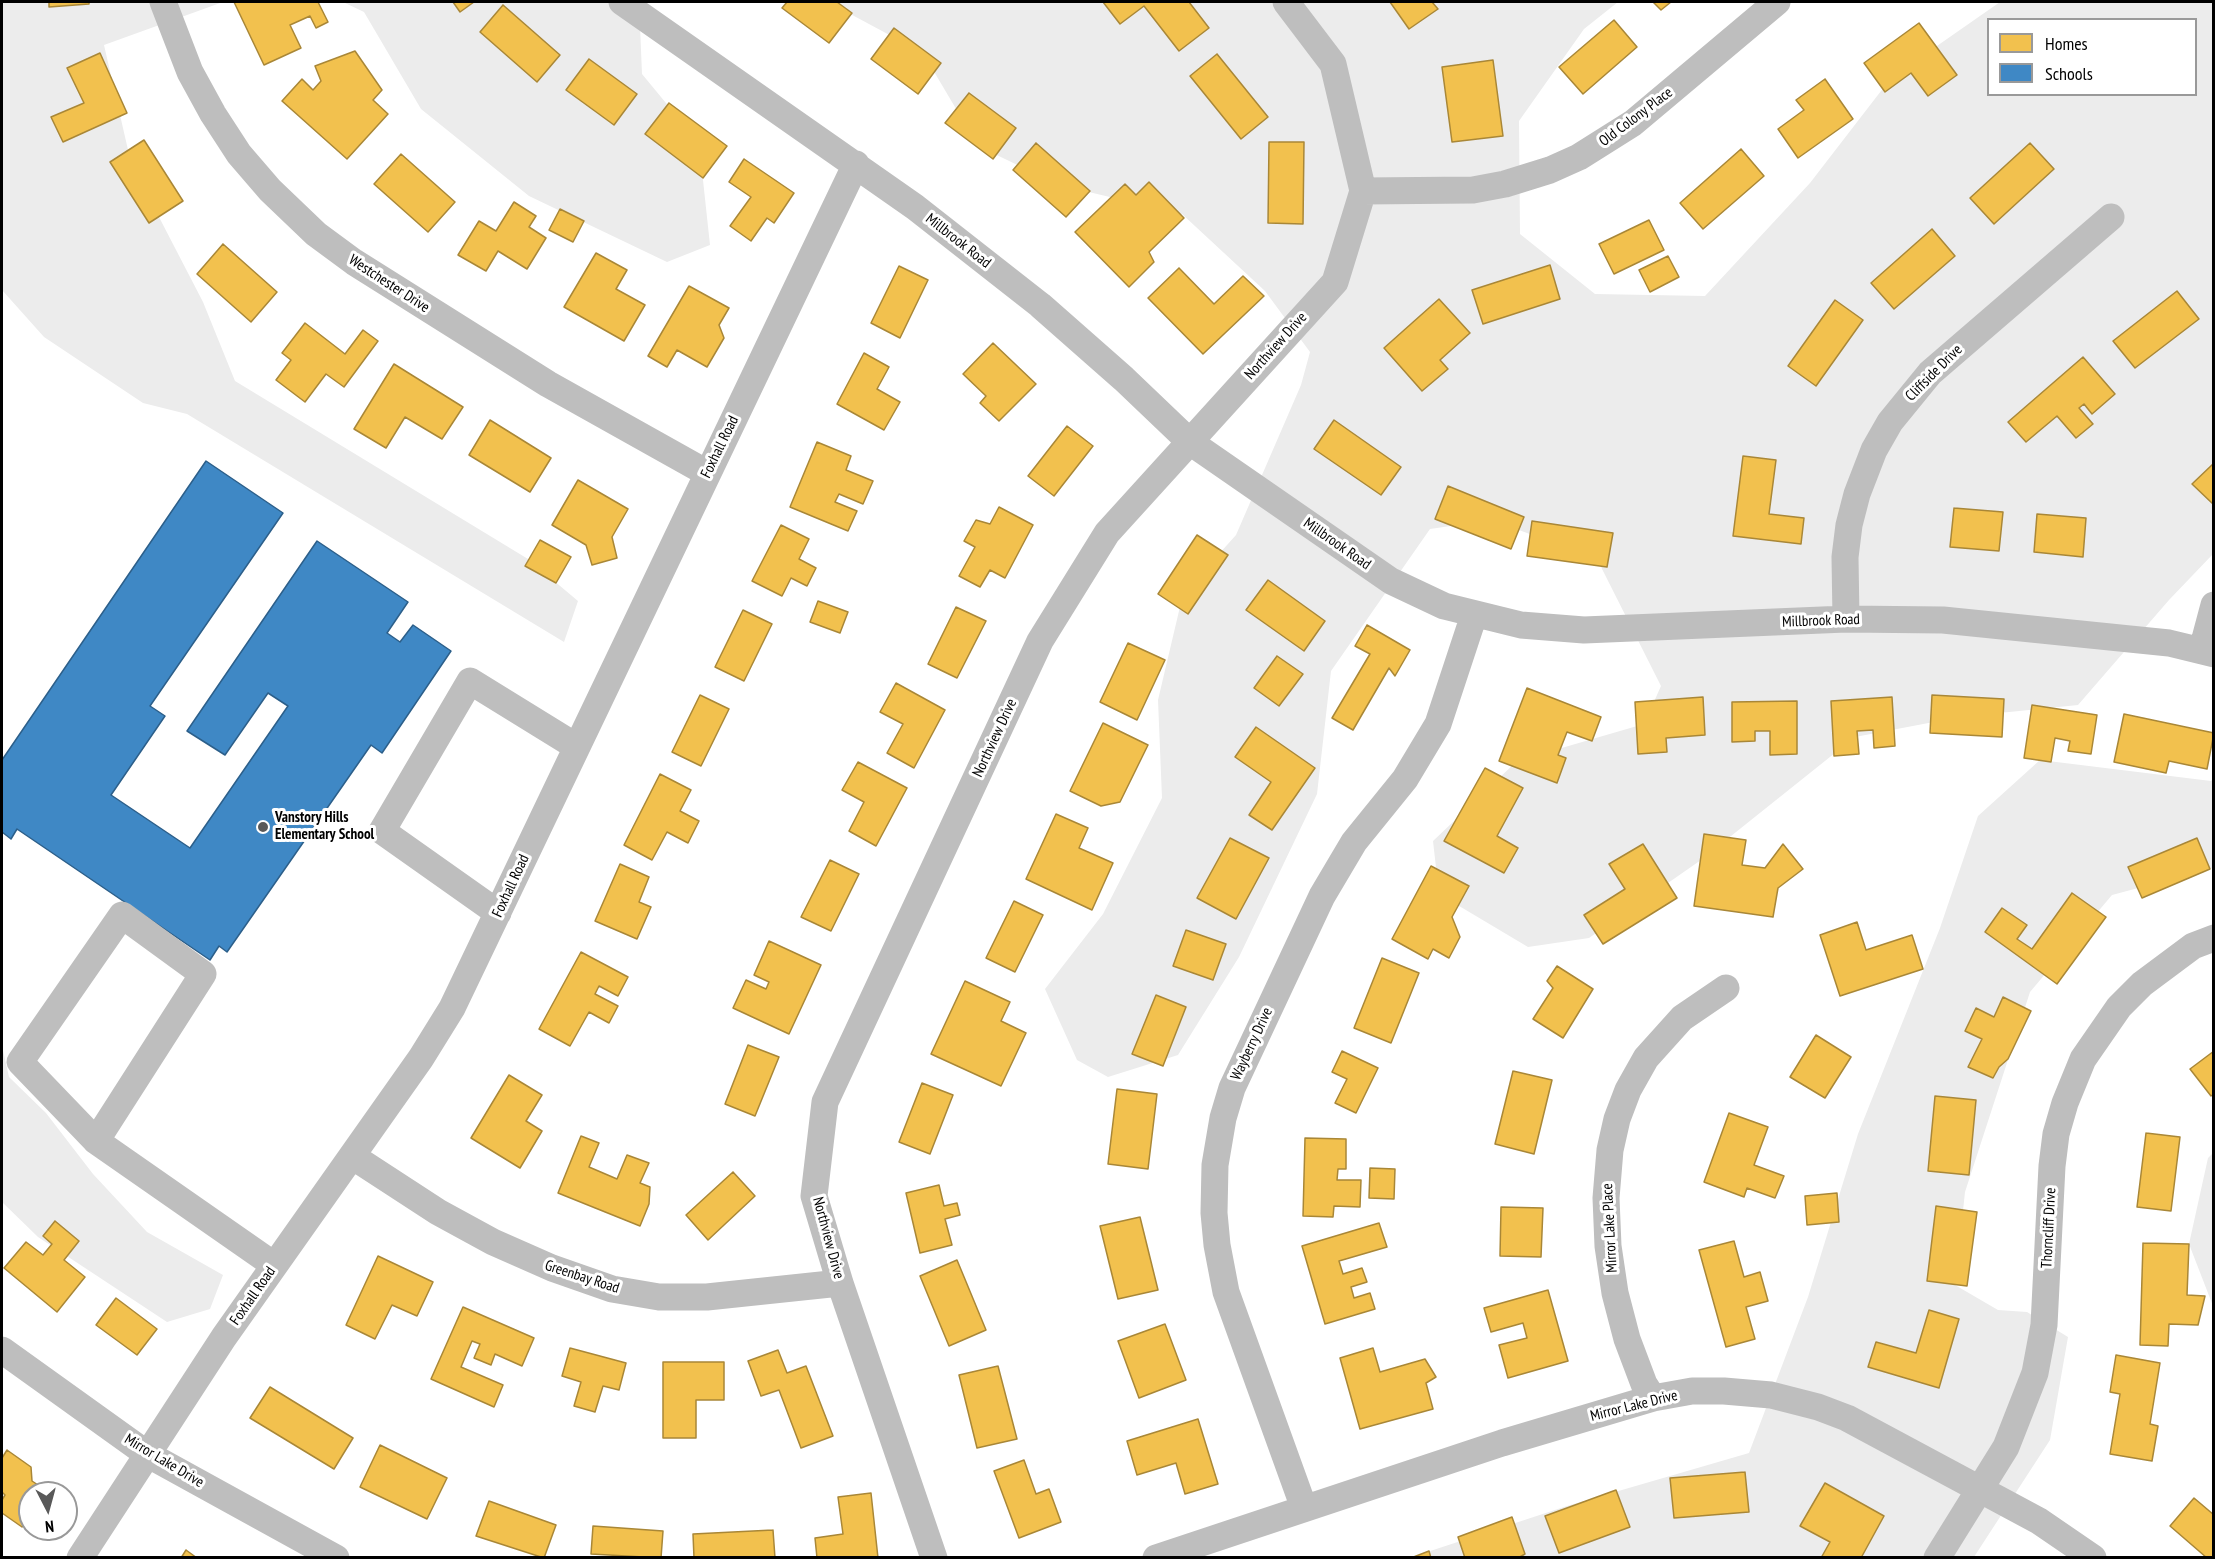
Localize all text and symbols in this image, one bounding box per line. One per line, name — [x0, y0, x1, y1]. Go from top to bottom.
legend — [1987, 18, 2197, 96]
text: Homes — [2045, 32, 2088, 55]
text: Schools — [2045, 62, 2093, 85]
street label: Old Colony Place — [1596, 84, 1676, 150]
street label: Millbrook Road — [922, 210, 994, 272]
street label: Westchester Drive — [345, 251, 433, 317]
street label: Northview Drive — [1241, 309, 1311, 383]
street label: Cliffside Drive — [1902, 341, 1966, 405]
street label: Foxhall Road — [697, 413, 743, 481]
street label: Millbrook Road — [1300, 514, 1374, 574]
street label: Millbrook Road — [1782, 611, 1860, 631]
street label: Northview Drive — [969, 696, 1021, 780]
place label: Vanstory Hills Elementary School — [275, 809, 374, 844]
marker: Vanstory Hills Elementary School — [256, 820, 270, 834]
street label: Foxhall Road — [489, 852, 533, 920]
street label: Wayberry Drive — [1227, 1005, 1277, 1083]
street label: Mirror Lake Place — [1599, 1183, 1621, 1273]
street label: Thorncliff Drive — [2038, 1187, 2060, 1269]
street label: Northview Drive — [808, 1195, 848, 1281]
street label: Greenbay Road — [542, 1257, 622, 1297]
street label: Foxhall Road — [226, 1263, 280, 1329]
street label: Mirror Lake Drive — [1589, 1386, 1679, 1426]
street label: Mirror Lake Drive — [121, 1430, 207, 1492]
north arrow — [18, 1481, 78, 1541]
text: N — [44, 1517, 55, 1537]

